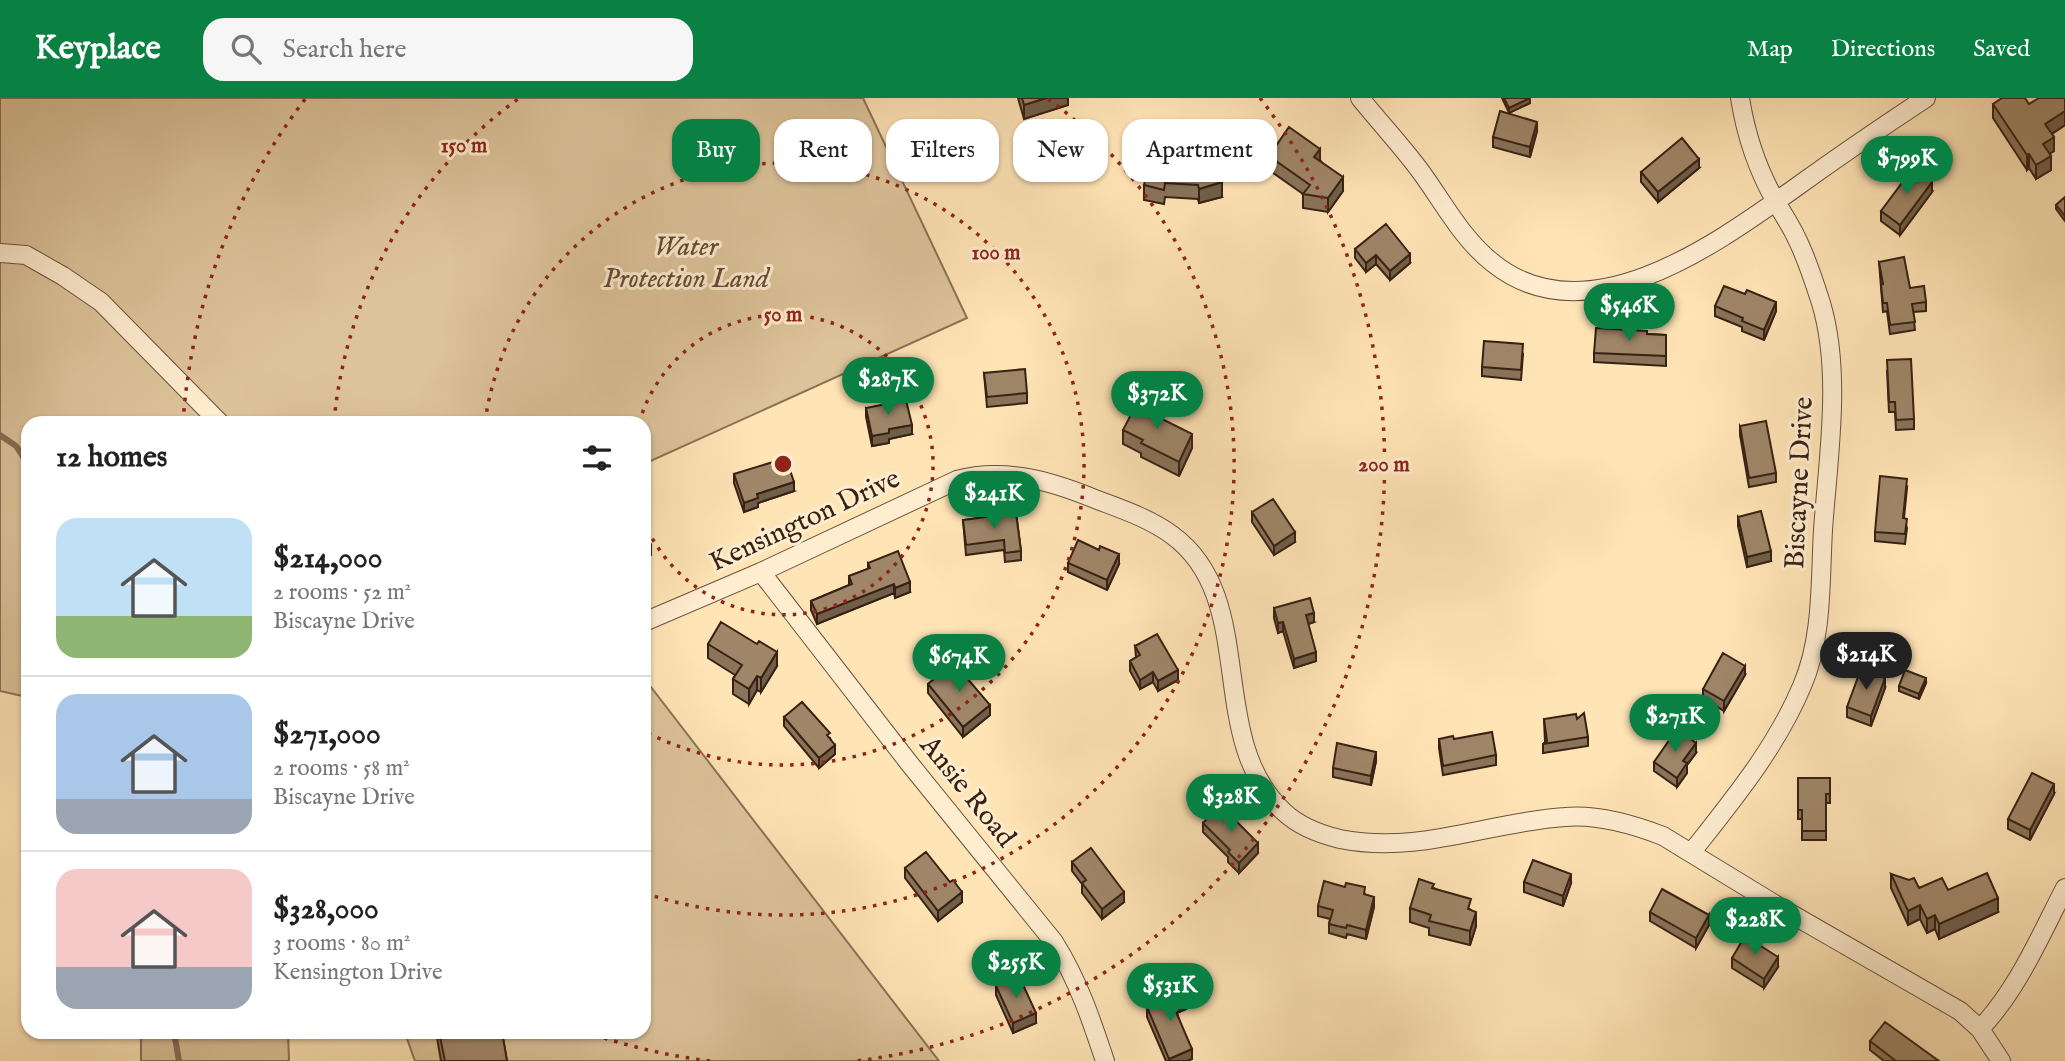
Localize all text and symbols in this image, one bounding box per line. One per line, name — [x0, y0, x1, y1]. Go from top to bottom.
search box — [203, 18, 693, 81]
text: Keyplace — [35, 28, 161, 70]
icon: search — [227, 30, 265, 68]
text: Search here — [283, 33, 407, 66]
text: Map — [1747, 34, 1793, 65]
text: Directions — [1831, 34, 1935, 65]
text: Saved — [1973, 34, 2030, 65]
chip: Buy — [672, 119, 760, 182]
chip: Rent — [774, 119, 872, 182]
chip: Filters — [886, 119, 999, 182]
chip: New — [1013, 119, 1108, 182]
chip: Apartment — [1122, 119, 1277, 182]
text: 150 m — [441, 133, 488, 160]
pin: $799K — [1858, 136, 1956, 196]
text: $799K — [1877, 144, 1937, 173]
park label: Water Protection Land — [603, 230, 771, 297]
text: 100 m — [971, 240, 1021, 267]
pin: $546K — [1580, 284, 1678, 343]
text: $546K — [1600, 291, 1658, 320]
text: 50 m — [764, 302, 803, 329]
pin: $287K — [839, 358, 937, 417]
text: $287K — [858, 365, 918, 394]
pin: $372K — [1108, 372, 1206, 431]
text: $372K — [1127, 379, 1187, 408]
street label: Biscayne Drive — [1778, 396, 1822, 570]
text: 12 homes — [56, 439, 167, 477]
icon: filters — [578, 439, 616, 477]
centre of rings — [771, 452, 795, 476]
text: 200 m — [1358, 452, 1410, 479]
street label: Kensington Drive — [704, 461, 906, 580]
pin: $241K — [945, 472, 1043, 531]
text: $241K — [964, 479, 1024, 508]
text: $214,000 — [273, 540, 383, 578]
icon: home — [112, 546, 196, 630]
text: 2 rooms · 52 m² — [273, 578, 411, 607]
text: Biscayne Drive — [273, 607, 415, 636]
pin: $214K — [1817, 632, 1915, 692]
pin: $674K — [910, 634, 1008, 694]
text: $214K — [1836, 640, 1896, 669]
text: $674K — [928, 642, 990, 671]
pin: $271K — [1626, 694, 1724, 754]
text: $271K — [1645, 702, 1705, 731]
text: $271,000 — [273, 716, 381, 754]
icon: home — [112, 722, 196, 806]
street label: Ansie Road — [911, 728, 1023, 855]
text: 2 rooms · 58 m² — [273, 754, 410, 783]
pin: $328K — [1182, 774, 1280, 834]
text: $328K — [1202, 782, 1260, 811]
text: Biscayne Drive — [273, 783, 415, 812]
text: $328,000 — [273, 891, 379, 929]
icon: home — [112, 897, 196, 981]
pin: $228K — [1706, 898, 1804, 957]
text: $228K — [1725, 905, 1785, 934]
text: 3 rooms · 80 m² — [273, 929, 410, 958]
pin: $255K — [967, 940, 1065, 1000]
text: $255K — [988, 948, 1044, 977]
text: Kensington Drive — [273, 958, 442, 987]
pin: $531K — [1121, 964, 1219, 1023]
text: $531K — [1143, 971, 1197, 1000]

